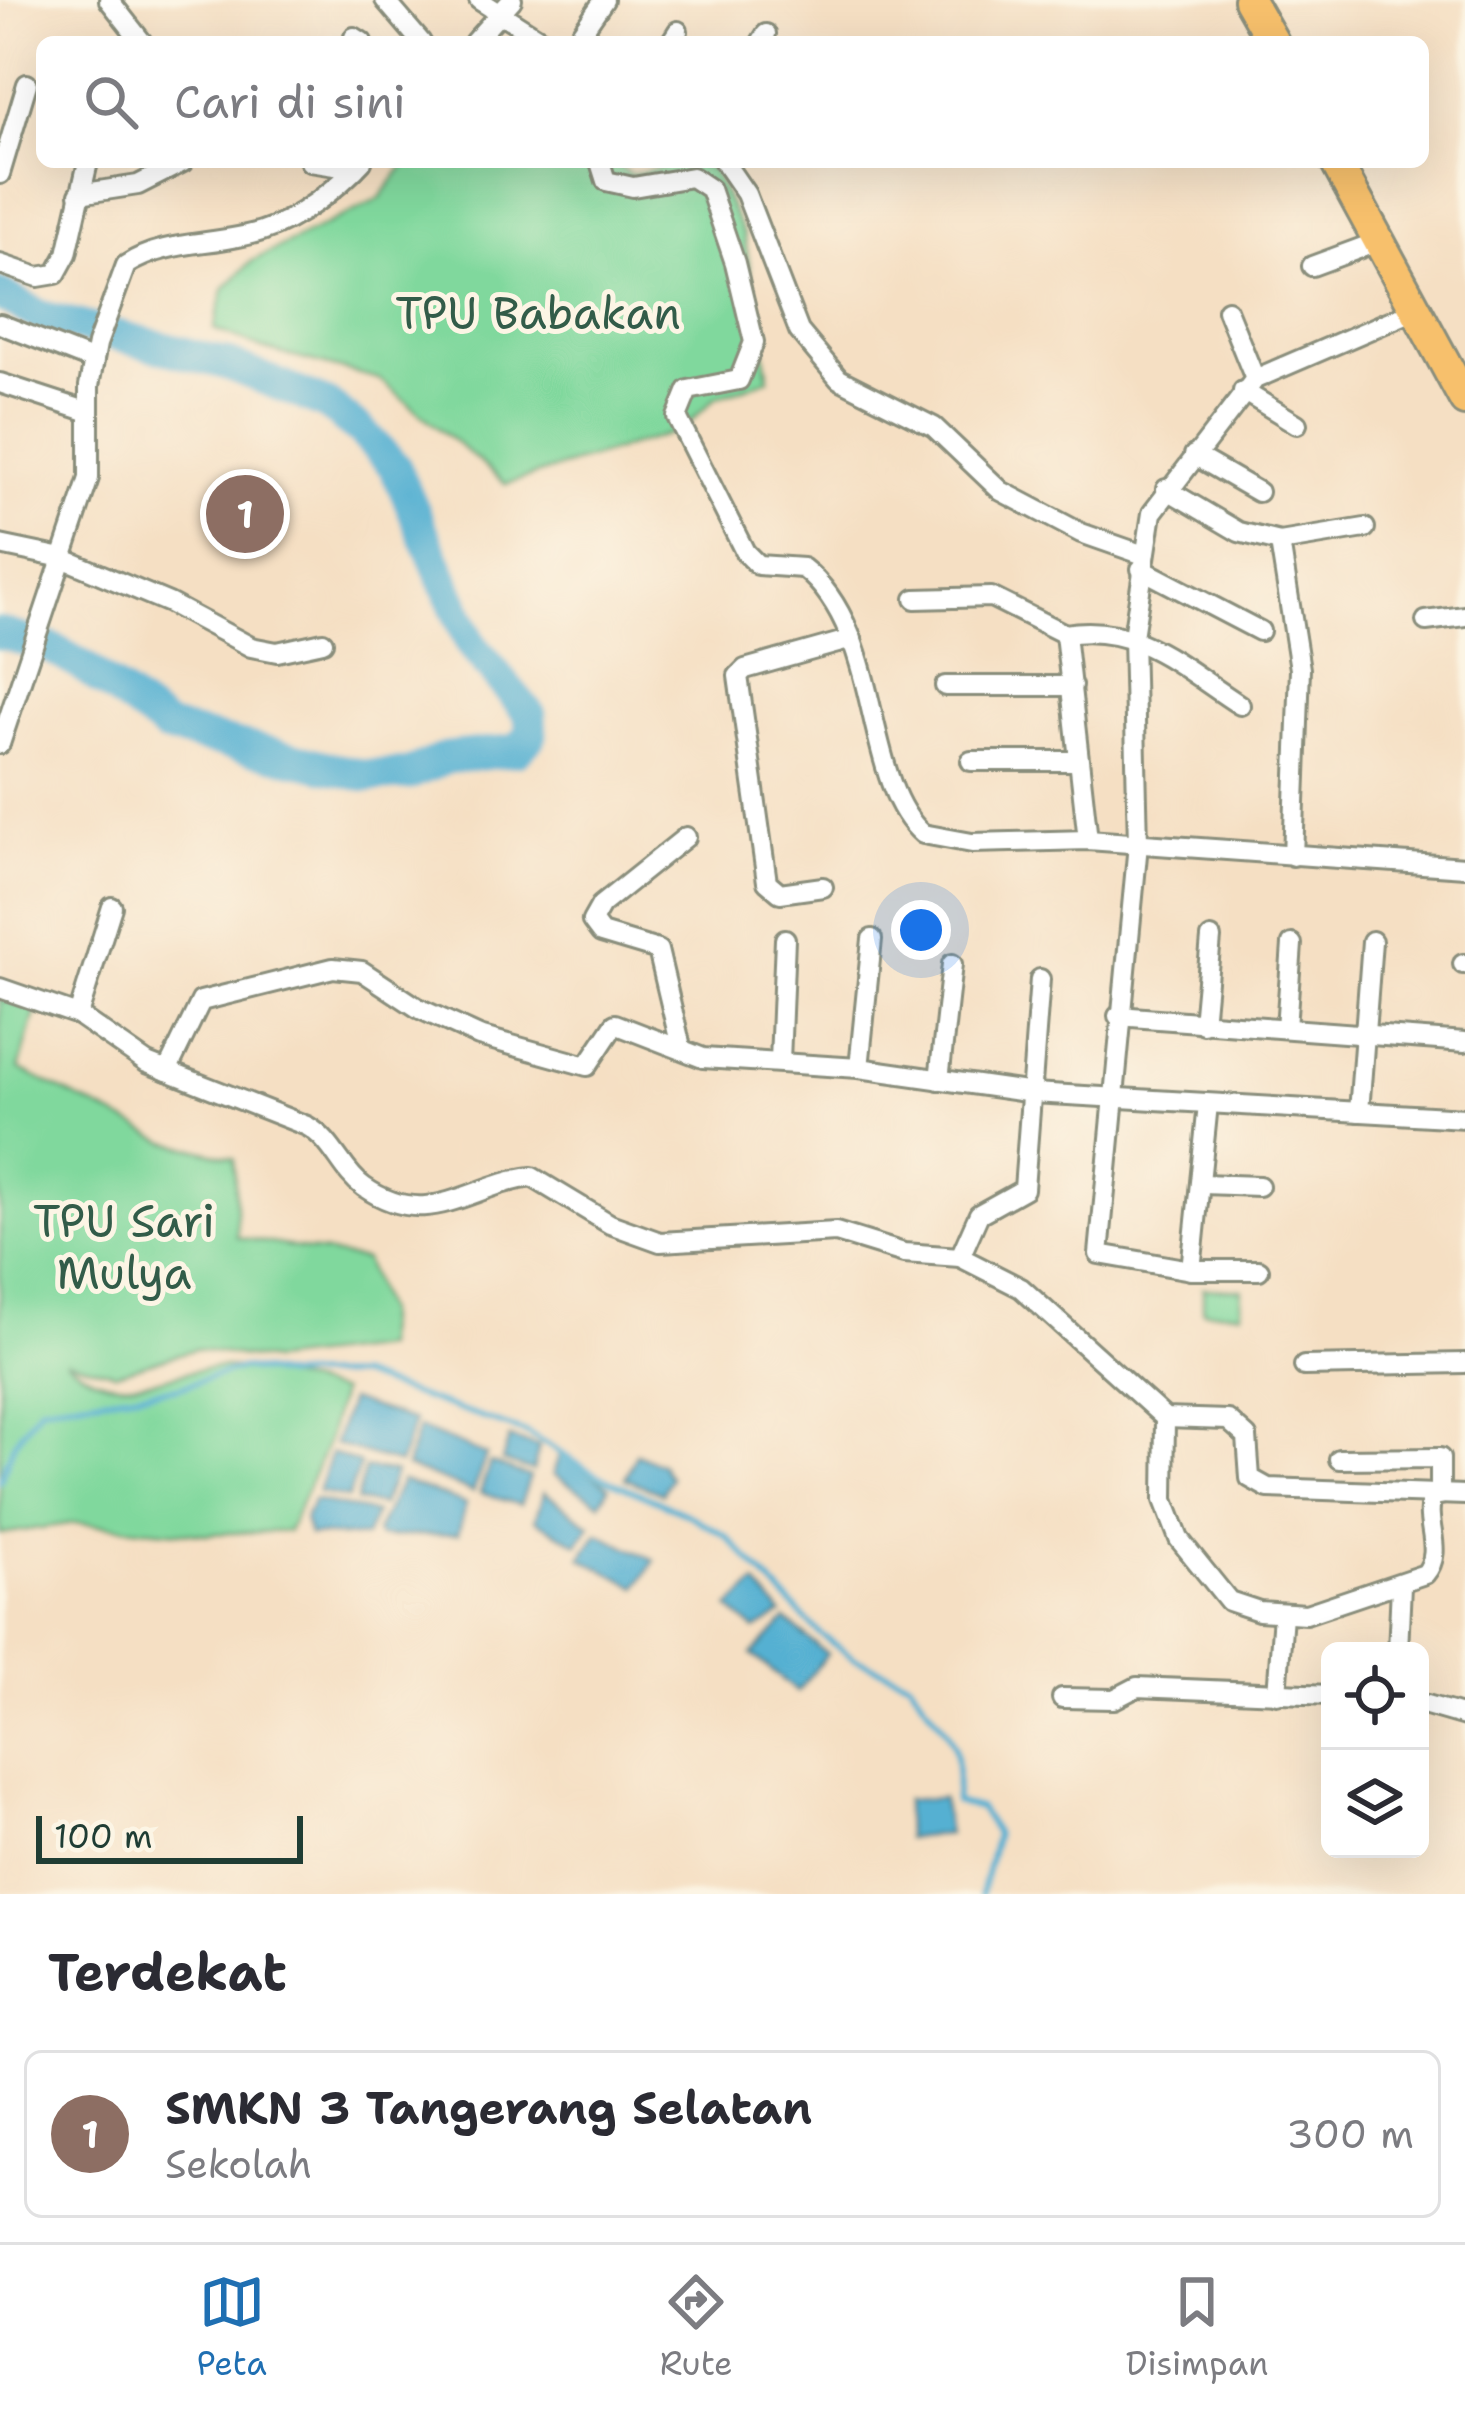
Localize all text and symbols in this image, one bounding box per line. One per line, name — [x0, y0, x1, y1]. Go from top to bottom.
search box — [36, 36, 1429, 168]
icon: search — [78, 69, 144, 135]
text: Cari di sini — [174, 72, 406, 132]
park label: TPU Babakan — [395, 283, 681, 343]
pin: 1 — [206, 469, 284, 559]
your location — [891, 900, 951, 960]
park label: TPU Sari Mulya — [33, 1191, 215, 1303]
map controls — [1321, 1642, 1429, 1858]
button: locate — [1321, 1642, 1429, 1750]
button: layers — [1321, 1750, 1429, 1858]
scale bar — [36, 1810, 303, 1863]
text: 100 m — [54, 1814, 153, 1859]
text: Terdekat — [48, 1938, 287, 2006]
text: SMKN 3 Tangerang Selatan — [165, 2078, 812, 2138]
text: 1 — [81, 2108, 99, 2160]
text: 300 m — [1286, 2108, 1414, 2160]
text: Sekolah — [165, 2138, 312, 2190]
tab: Peta — [197, 2269, 267, 2386]
tab: Rute — [660, 2269, 733, 2386]
tab: Disimpan — [1126, 2269, 1269, 2386]

